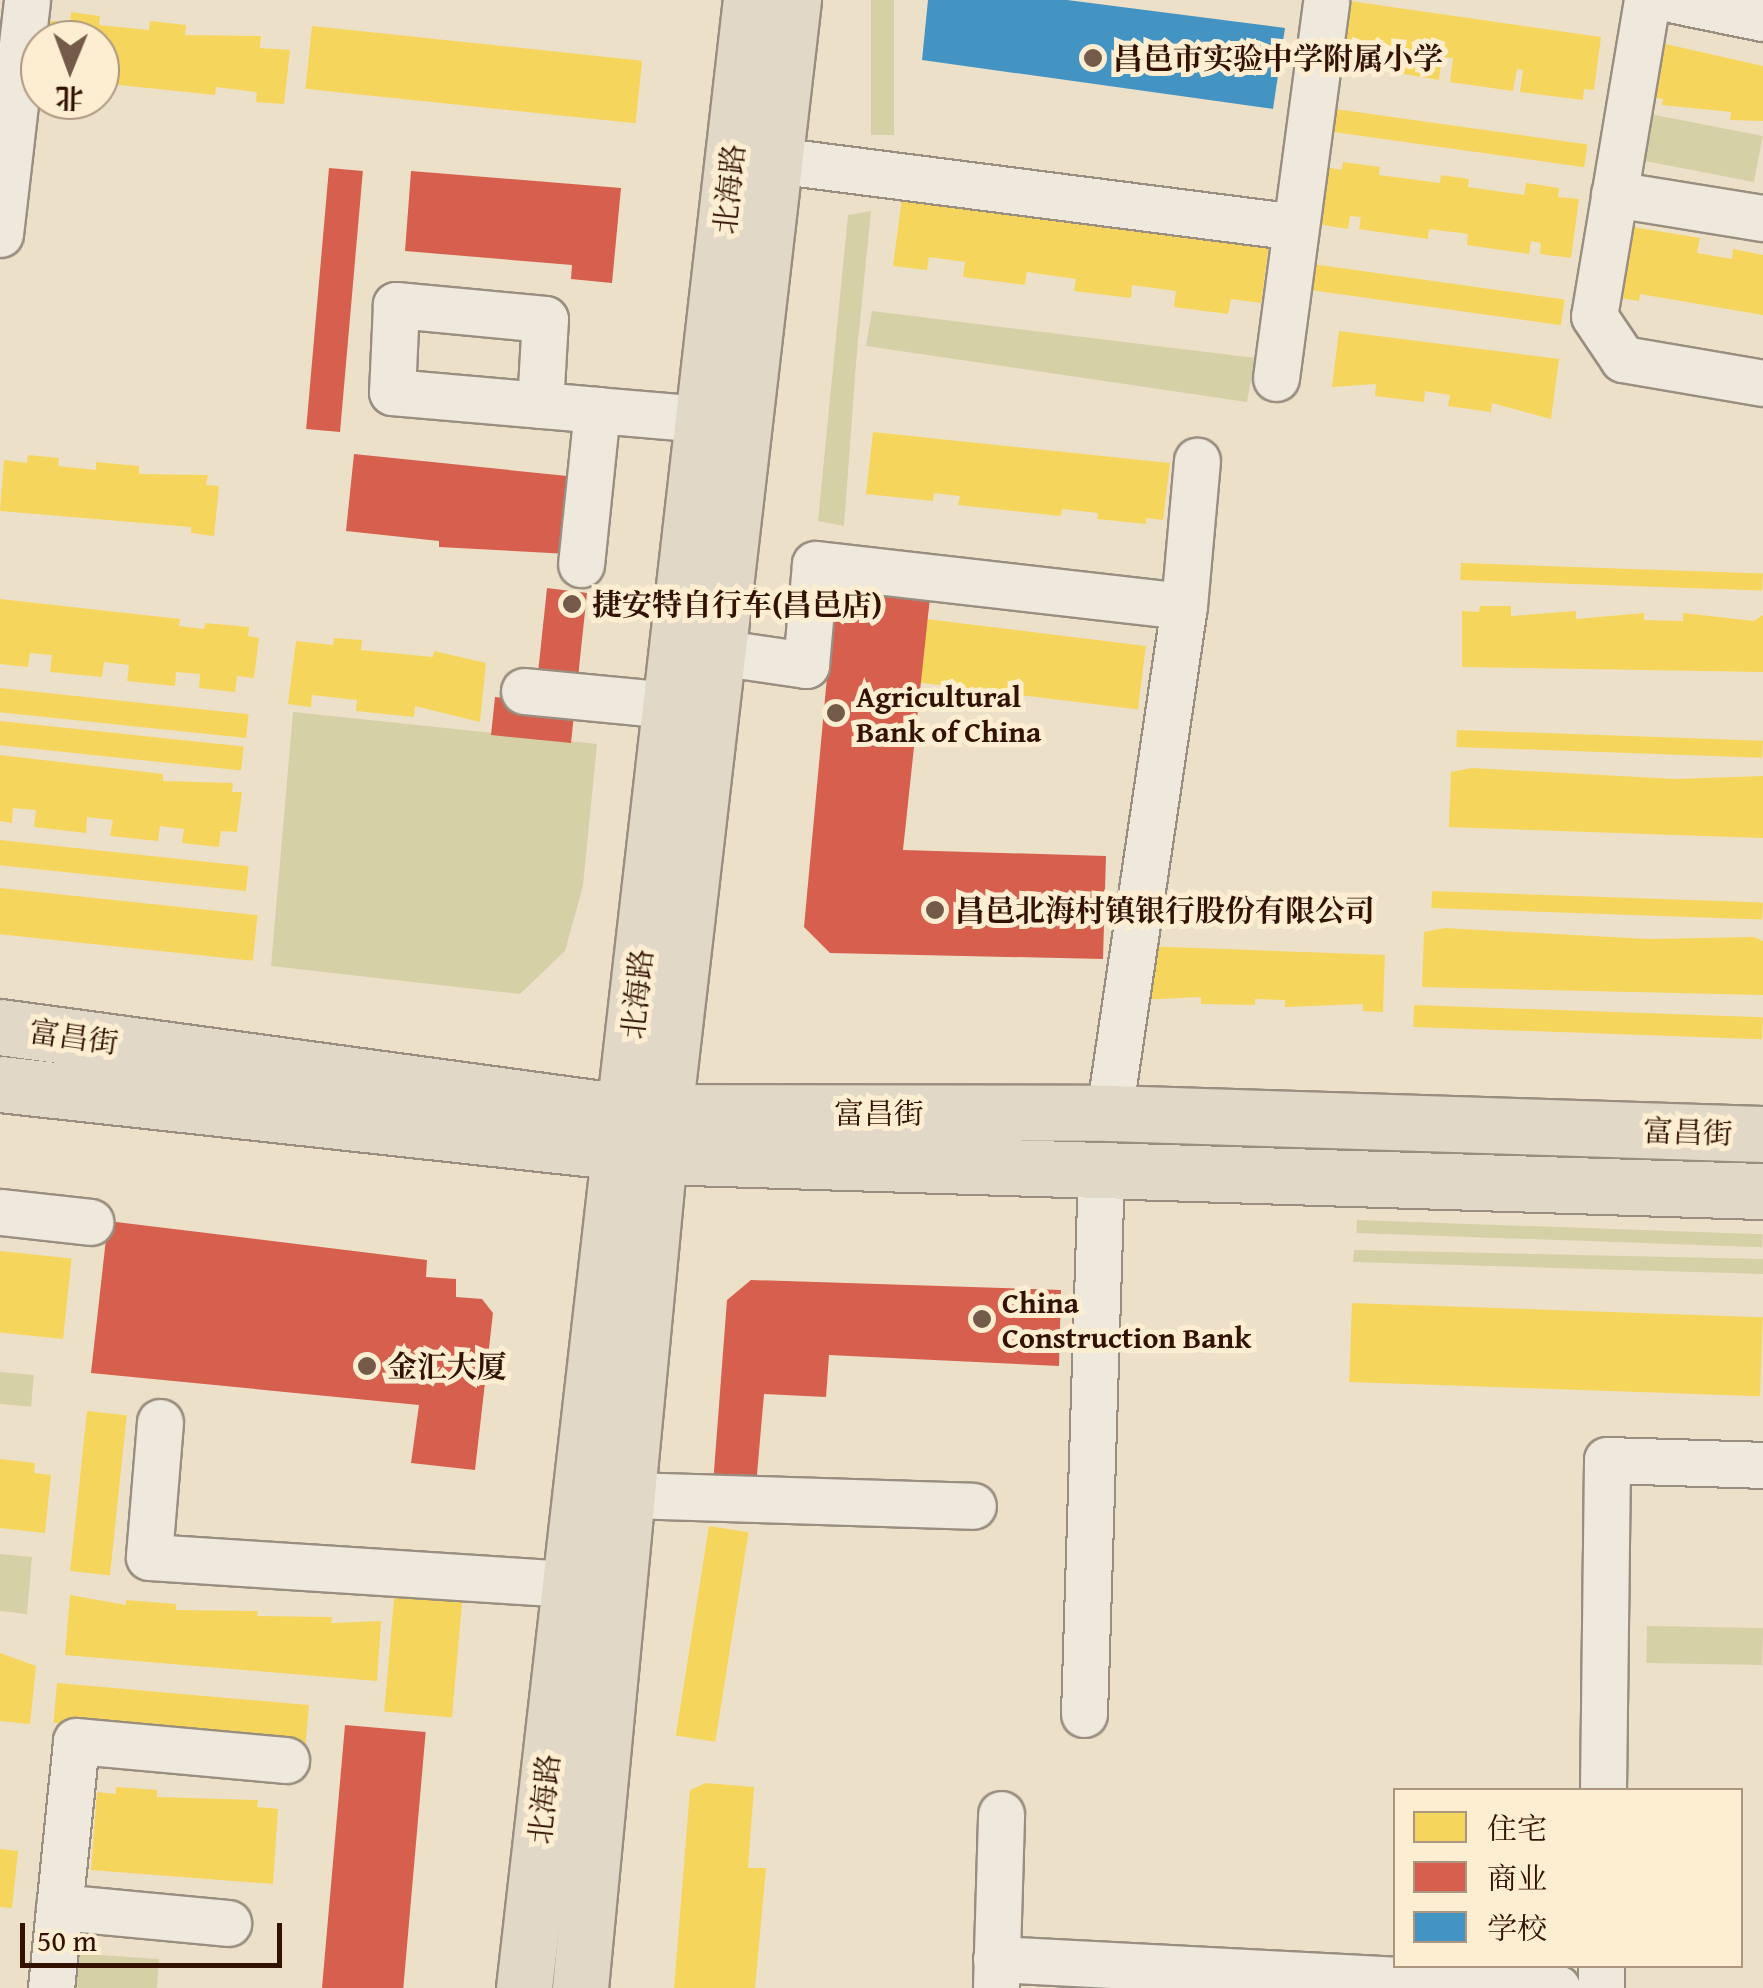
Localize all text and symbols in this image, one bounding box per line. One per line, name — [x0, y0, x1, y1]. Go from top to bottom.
north arrow — [20, 20, 120, 120]
place label: 昌邑市实验中学附属小学 — [1113, 40, 1443, 76]
marker: 昌邑市实验中学附属小学 — [1082, 47, 1104, 69]
text: 北 — [55, 78, 84, 119]
street label: 北海路 — [706, 142, 752, 236]
place label: 捷安特自行车(昌邑店) — [592, 586, 882, 622]
marker: 捷安特自行车(昌邑店) — [561, 593, 583, 615]
place label: Agricultural Bank of China — [856, 678, 1041, 748]
marker: Agricultural Bank of China — [825, 702, 847, 724]
place label: 昌邑北海村镇银行股份有限公司 — [955, 892, 1375, 928]
marker: 昌邑北海村镇银行股份有限公司 — [924, 899, 946, 921]
street label: 北海路 — [614, 947, 660, 1041]
street label: 富昌街 — [27, 1013, 121, 1061]
street label: 富昌街 — [834, 1095, 924, 1131]
street label: 富昌街 — [1642, 1112, 1734, 1152]
place label: China Construction Bank — [1002, 1284, 1251, 1354]
marker: China Construction Bank — [971, 1308, 993, 1330]
place label: 金汇大厦 — [387, 1348, 507, 1384]
marker: 金汇大厦 — [356, 1355, 378, 1377]
street label: 北海路 — [521, 1752, 567, 1846]
legend — [1393, 1788, 1743, 1968]
text: 住宅 — [1487, 1806, 1547, 1850]
text: 商业 — [1487, 1856, 1547, 1900]
scale bar — [25, 1903, 288, 1965]
text: 学校 — [1487, 1906, 1547, 1950]
text: 50 m — [37, 1918, 97, 1962]

